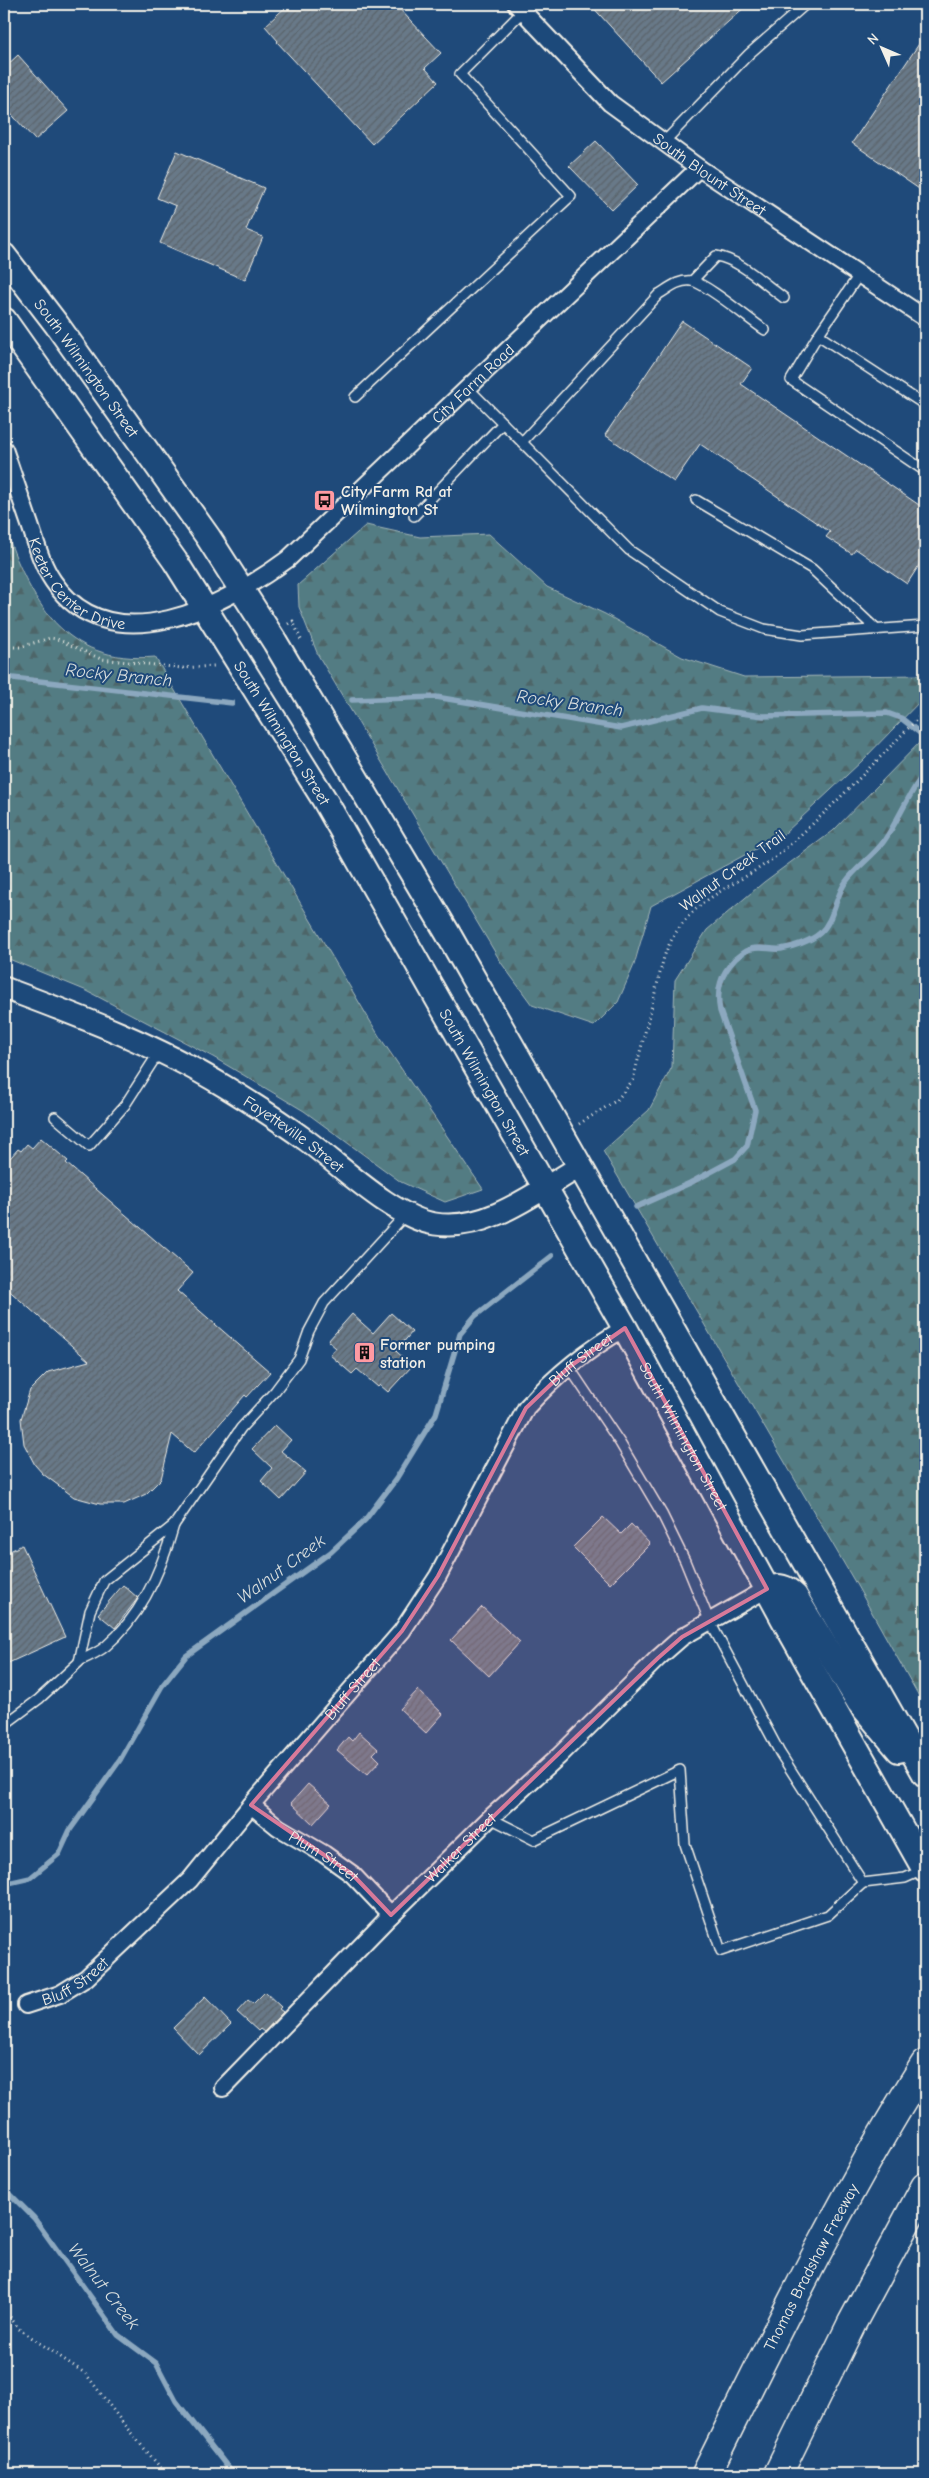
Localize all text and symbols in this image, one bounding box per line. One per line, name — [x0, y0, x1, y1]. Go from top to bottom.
north arrow — [856, 22, 906, 72]
text: N — [864, 30, 882, 48]
street label: South Blount Street — [649, 130, 769, 220]
street label: South Wilmington Street — [30, 295, 142, 441]
street label: City Farm Road — [428, 341, 518, 427]
place label: City Farm Rd at Wilmington St — [341, 483, 453, 519]
bus stop icon: City Farm Rd at Wilmington St — [313, 488, 337, 512]
street label: Keeter Center Drive — [25, 535, 126, 633]
street label: South Wilmington Street — [230, 658, 334, 808]
water label: Rocky Branch — [65, 659, 173, 692]
water label: Rocky Branch — [515, 686, 624, 721]
street label: Walnut Creek Trail — [676, 826, 789, 915]
street label: South Wilmington Street — [435, 1006, 533, 1160]
street label: Fayetteville Street — [240, 1092, 347, 1177]
street label: Bluff Street — [545, 1329, 617, 1390]
place label: Former pumping station — [380, 1336, 496, 1372]
building icon: Former pumping station — [352, 1341, 376, 1365]
street label: South Wilmington Street — [635, 1359, 731, 1514]
water label: Walnut Creek — [233, 1530, 330, 1608]
street label: Bluff Street — [321, 1654, 385, 1724]
street label: Walker Street — [422, 1809, 500, 1887]
street label: Plum Street — [285, 1827, 362, 1886]
street label: Bluff Street — [40, 1954, 113, 2009]
street label: Thomas Bradshaw Freeway — [761, 2180, 863, 2354]
water label: Walnut Creek — [63, 2239, 144, 2334]

